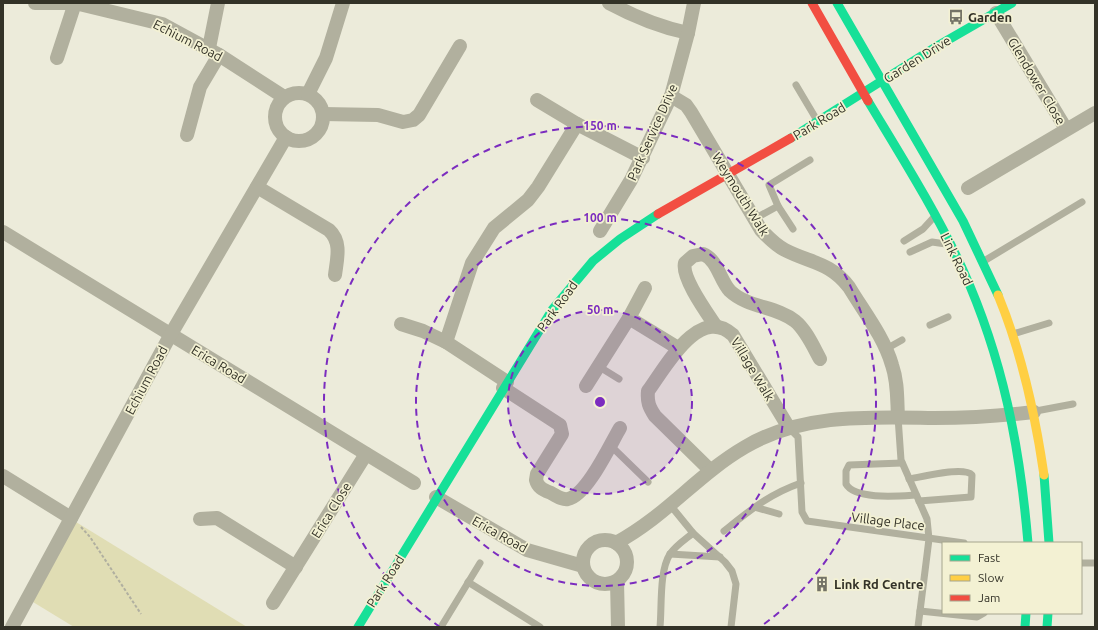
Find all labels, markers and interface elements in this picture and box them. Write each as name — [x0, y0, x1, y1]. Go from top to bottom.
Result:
bus stop icon: Garden — [947, 8, 965, 26]
place label: Garden — [968, 10, 1012, 24]
street label: Echium Road — [151, 17, 225, 63]
street label: Garden Drive — [881, 33, 953, 85]
street label: Glendower Close — [1006, 35, 1068, 127]
street label: Park Service Drive — [624, 81, 680, 183]
street label: Park Road — [790, 100, 848, 142]
text: 150 m — [583, 119, 617, 132]
street label: Weymouth Walk — [710, 150, 772, 239]
text: 100 m — [583, 211, 617, 224]
street label: Link Road — [938, 230, 976, 288]
street label: Park Road — [534, 278, 580, 334]
text: 50 m — [587, 303, 613, 316]
street label: Village Walk — [729, 335, 778, 404]
street label: Erica Road — [189, 342, 249, 386]
street label: Echium Road — [122, 343, 170, 417]
centre of rings — [593, 395, 607, 409]
street label: Erica Close — [308, 480, 354, 540]
street label: Village Place — [850, 510, 926, 532]
street label: Erica Road — [470, 513, 530, 555]
legend — [942, 542, 1082, 614]
text: Fast — [978, 551, 1000, 564]
street label: Park Road — [363, 552, 407, 610]
text: Slow — [978, 571, 1004, 584]
building icon: Link Rd Centre — [813, 575, 831, 593]
place label: Link Rd Centre — [834, 577, 924, 591]
text: Jam — [978, 591, 1000, 604]

